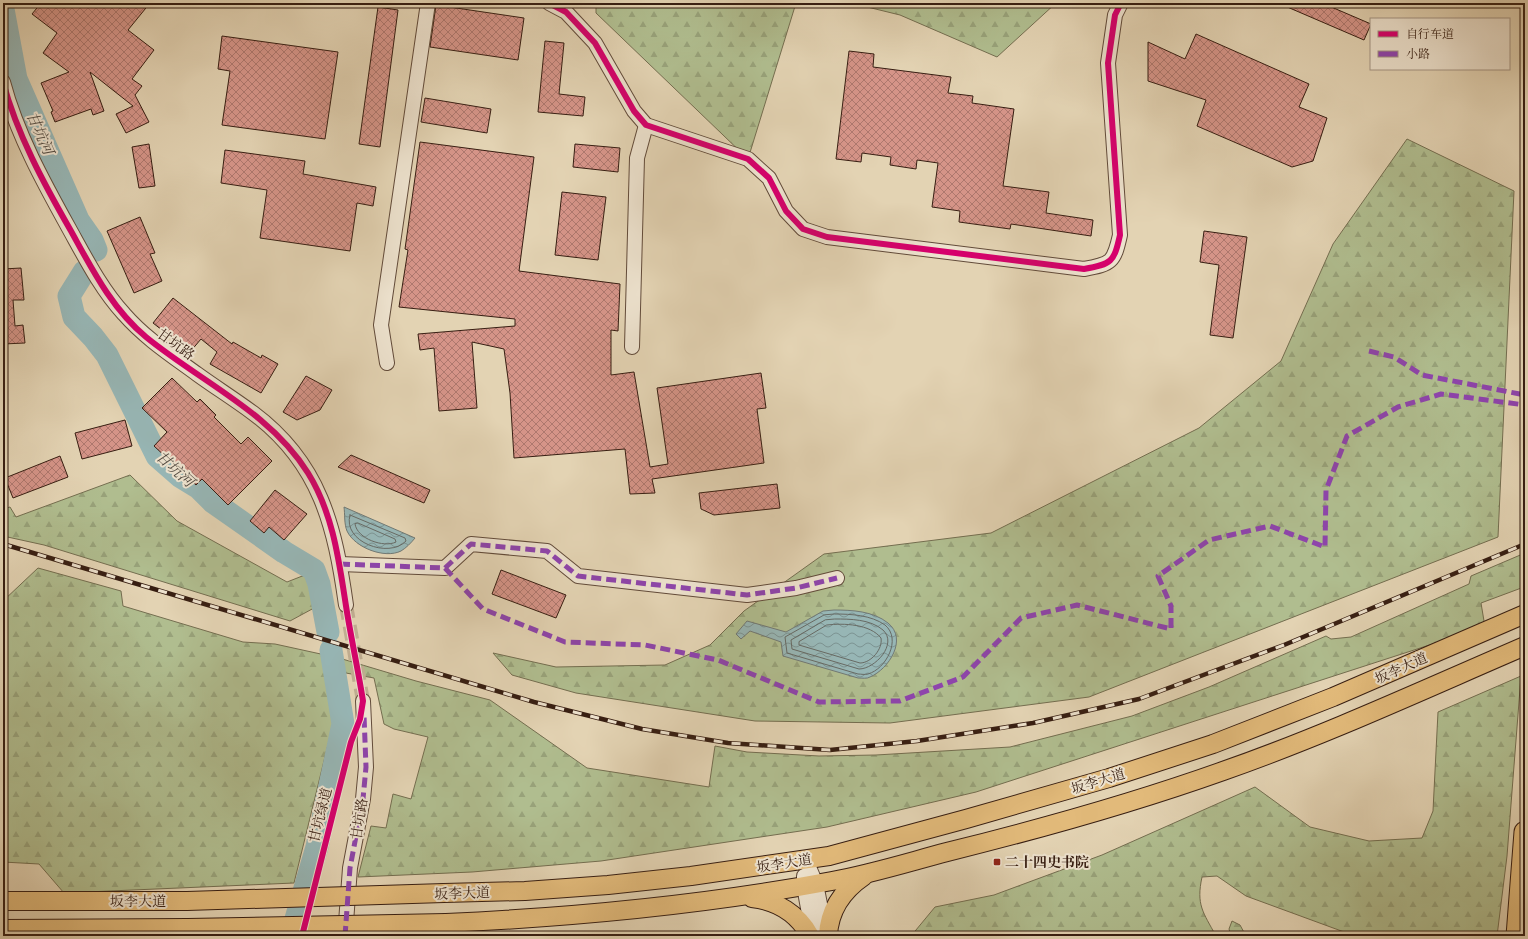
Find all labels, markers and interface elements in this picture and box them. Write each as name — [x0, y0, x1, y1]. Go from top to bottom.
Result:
legend — [1370, 18, 1510, 70]
text: 自行车道 — [1406, 26, 1454, 42]
text: 小路 — [1406, 46, 1430, 62]
water label: 甘坑河 — [22, 108, 60, 160]
street label: 甘坑路 — [153, 324, 198, 364]
water label: 甘坑河 — [152, 447, 201, 493]
street label: 坂李大道 — [1372, 648, 1431, 689]
street label: 坂李大道 — [1069, 764, 1128, 799]
street label: 甘坑绿道 — [304, 786, 336, 845]
street label: 甘坑路 — [347, 797, 372, 841]
street label: 坂李大道 — [755, 850, 813, 877]
place label: 二十四史书院 — [1005, 853, 1089, 872]
marker: 二十四史书院 — [992, 857, 1002, 867]
street label: 坂李大道 — [434, 883, 490, 904]
street label: 坂李大道 — [110, 892, 166, 911]

